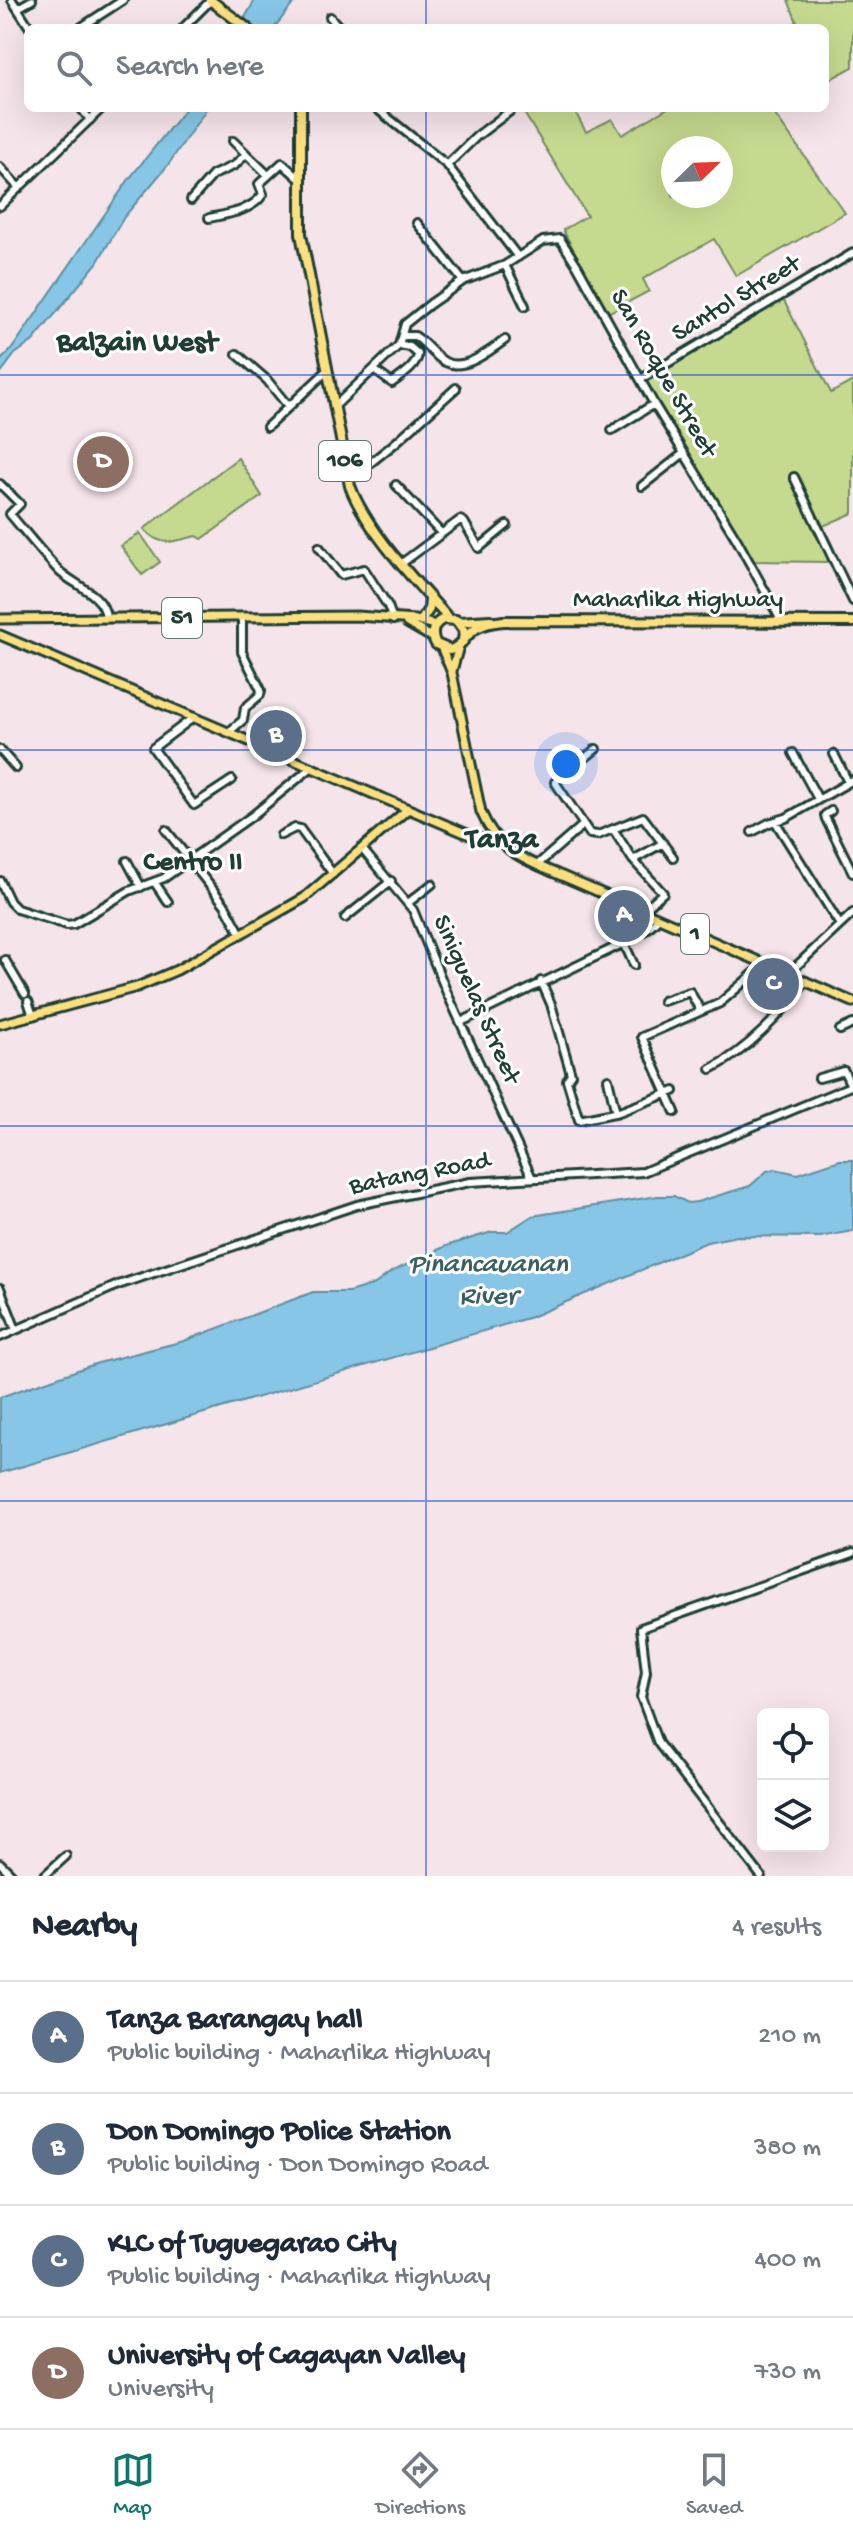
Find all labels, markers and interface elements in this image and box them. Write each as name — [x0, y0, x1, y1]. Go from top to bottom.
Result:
search box — [24, 24, 829, 112]
icon: search — [52, 46, 96, 90]
text: Search here — [116, 51, 264, 86]
north arrow — [661, 136, 733, 208]
street label: Santol Street — [667, 248, 809, 350]
street label: San Roque Street — [601, 285, 724, 466]
district label: Balzain West — [56, 327, 220, 362]
pin: D — [77, 432, 129, 492]
road number: 106 — [319, 441, 371, 481]
street label: Maharlika Highway — [573, 586, 783, 617]
road number: 51 — [162, 598, 202, 638]
pin: B — [250, 706, 302, 766]
your location — [546, 744, 586, 784]
district label: Tanza — [464, 824, 540, 859]
district label: Centro II — [144, 847, 242, 880]
pin: A — [598, 886, 650, 946]
street label: Siniguelas Street — [424, 911, 527, 1091]
road number: 1 — [681, 914, 709, 954]
pin: C — [747, 954, 799, 1014]
street label: Batang Road — [346, 1146, 495, 1204]
water label: Pinancauanan River — [408, 1249, 568, 1314]
map controls — [757, 1708, 829, 1852]
button: locate — [757, 1708, 829, 1780]
button: layers — [757, 1780, 829, 1852]
text: Nearby — [32, 1908, 137, 1948]
text: 4 results — [732, 1913, 821, 1944]
text: Tanza Barangay hall — [108, 2004, 363, 2039]
text: A — [50, 2022, 66, 2053]
text: 210 m — [758, 2022, 821, 2053]
text: Public building · Maharlika Highway — [108, 2039, 491, 2070]
text: Don Domingo Police Station — [108, 2116, 451, 2151]
text: B — [51, 2134, 65, 2165]
text: 380 m — [754, 2134, 821, 2165]
text: Public building · Don Domingo Road — [108, 2151, 487, 2182]
text: KLC of Tuguegarao City — [108, 2228, 396, 2263]
text: C — [51, 2246, 65, 2277]
text: 400 m — [755, 2246, 821, 2277]
text: Public building · Maharlika Highway — [108, 2263, 491, 2294]
text: University of Cagayan Valley — [108, 2340, 465, 2375]
text: D — [50, 2358, 66, 2389]
text: 730 m — [755, 2358, 821, 2389]
text: University — [108, 2375, 214, 2406]
tab: Map — [111, 2448, 155, 2522]
tab: Directions — [376, 2448, 465, 2522]
tab: Saved — [686, 2448, 742, 2522]

